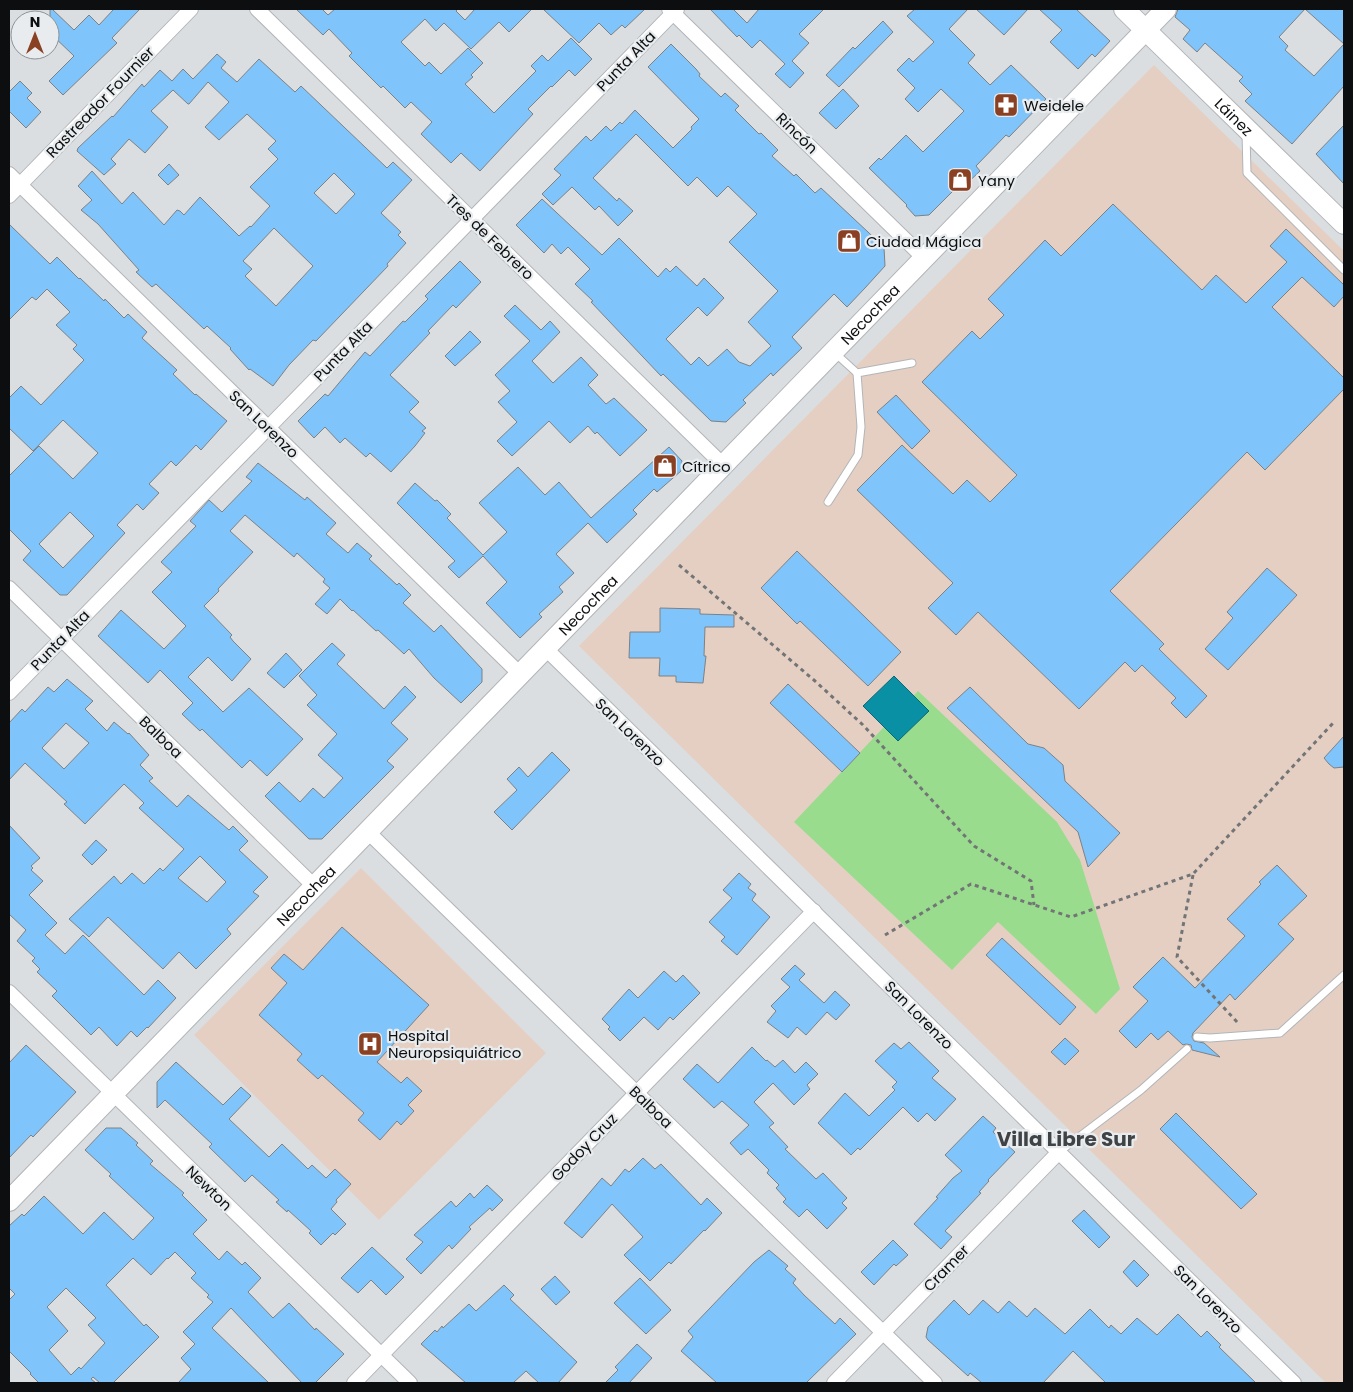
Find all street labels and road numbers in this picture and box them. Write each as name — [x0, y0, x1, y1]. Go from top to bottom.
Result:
street label: Punta Alta — [592, 26, 660, 96]
street label: Rastreador Fournier — [41, 41, 159, 162]
street label: Láinez — [1210, 93, 1258, 140]
street label: Rincón — [771, 108, 823, 158]
street label: Tres de Febrero — [441, 189, 539, 285]
street label: Necochea — [836, 279, 904, 349]
street label: Punta Alta — [309, 316, 377, 386]
street label: San Lorenzo — [224, 385, 304, 463]
street label: Necochea — [554, 570, 622, 640]
street label: Punta Alta — [26, 605, 94, 675]
street label: San Lorenzo — [590, 693, 670, 771]
street label: Balboa — [135, 711, 187, 763]
street label: Necochea — [271, 860, 340, 930]
street label: San Lorenzo — [880, 976, 958, 1054]
street label: Balboa — [625, 1081, 677, 1133]
street label: Godoy Cruz — [546, 1108, 622, 1186]
street label: Newton — [181, 1161, 237, 1215]
street label: Cramer — [918, 1240, 974, 1296]
street label: San Lorenzo — [1169, 1260, 1247, 1338]

